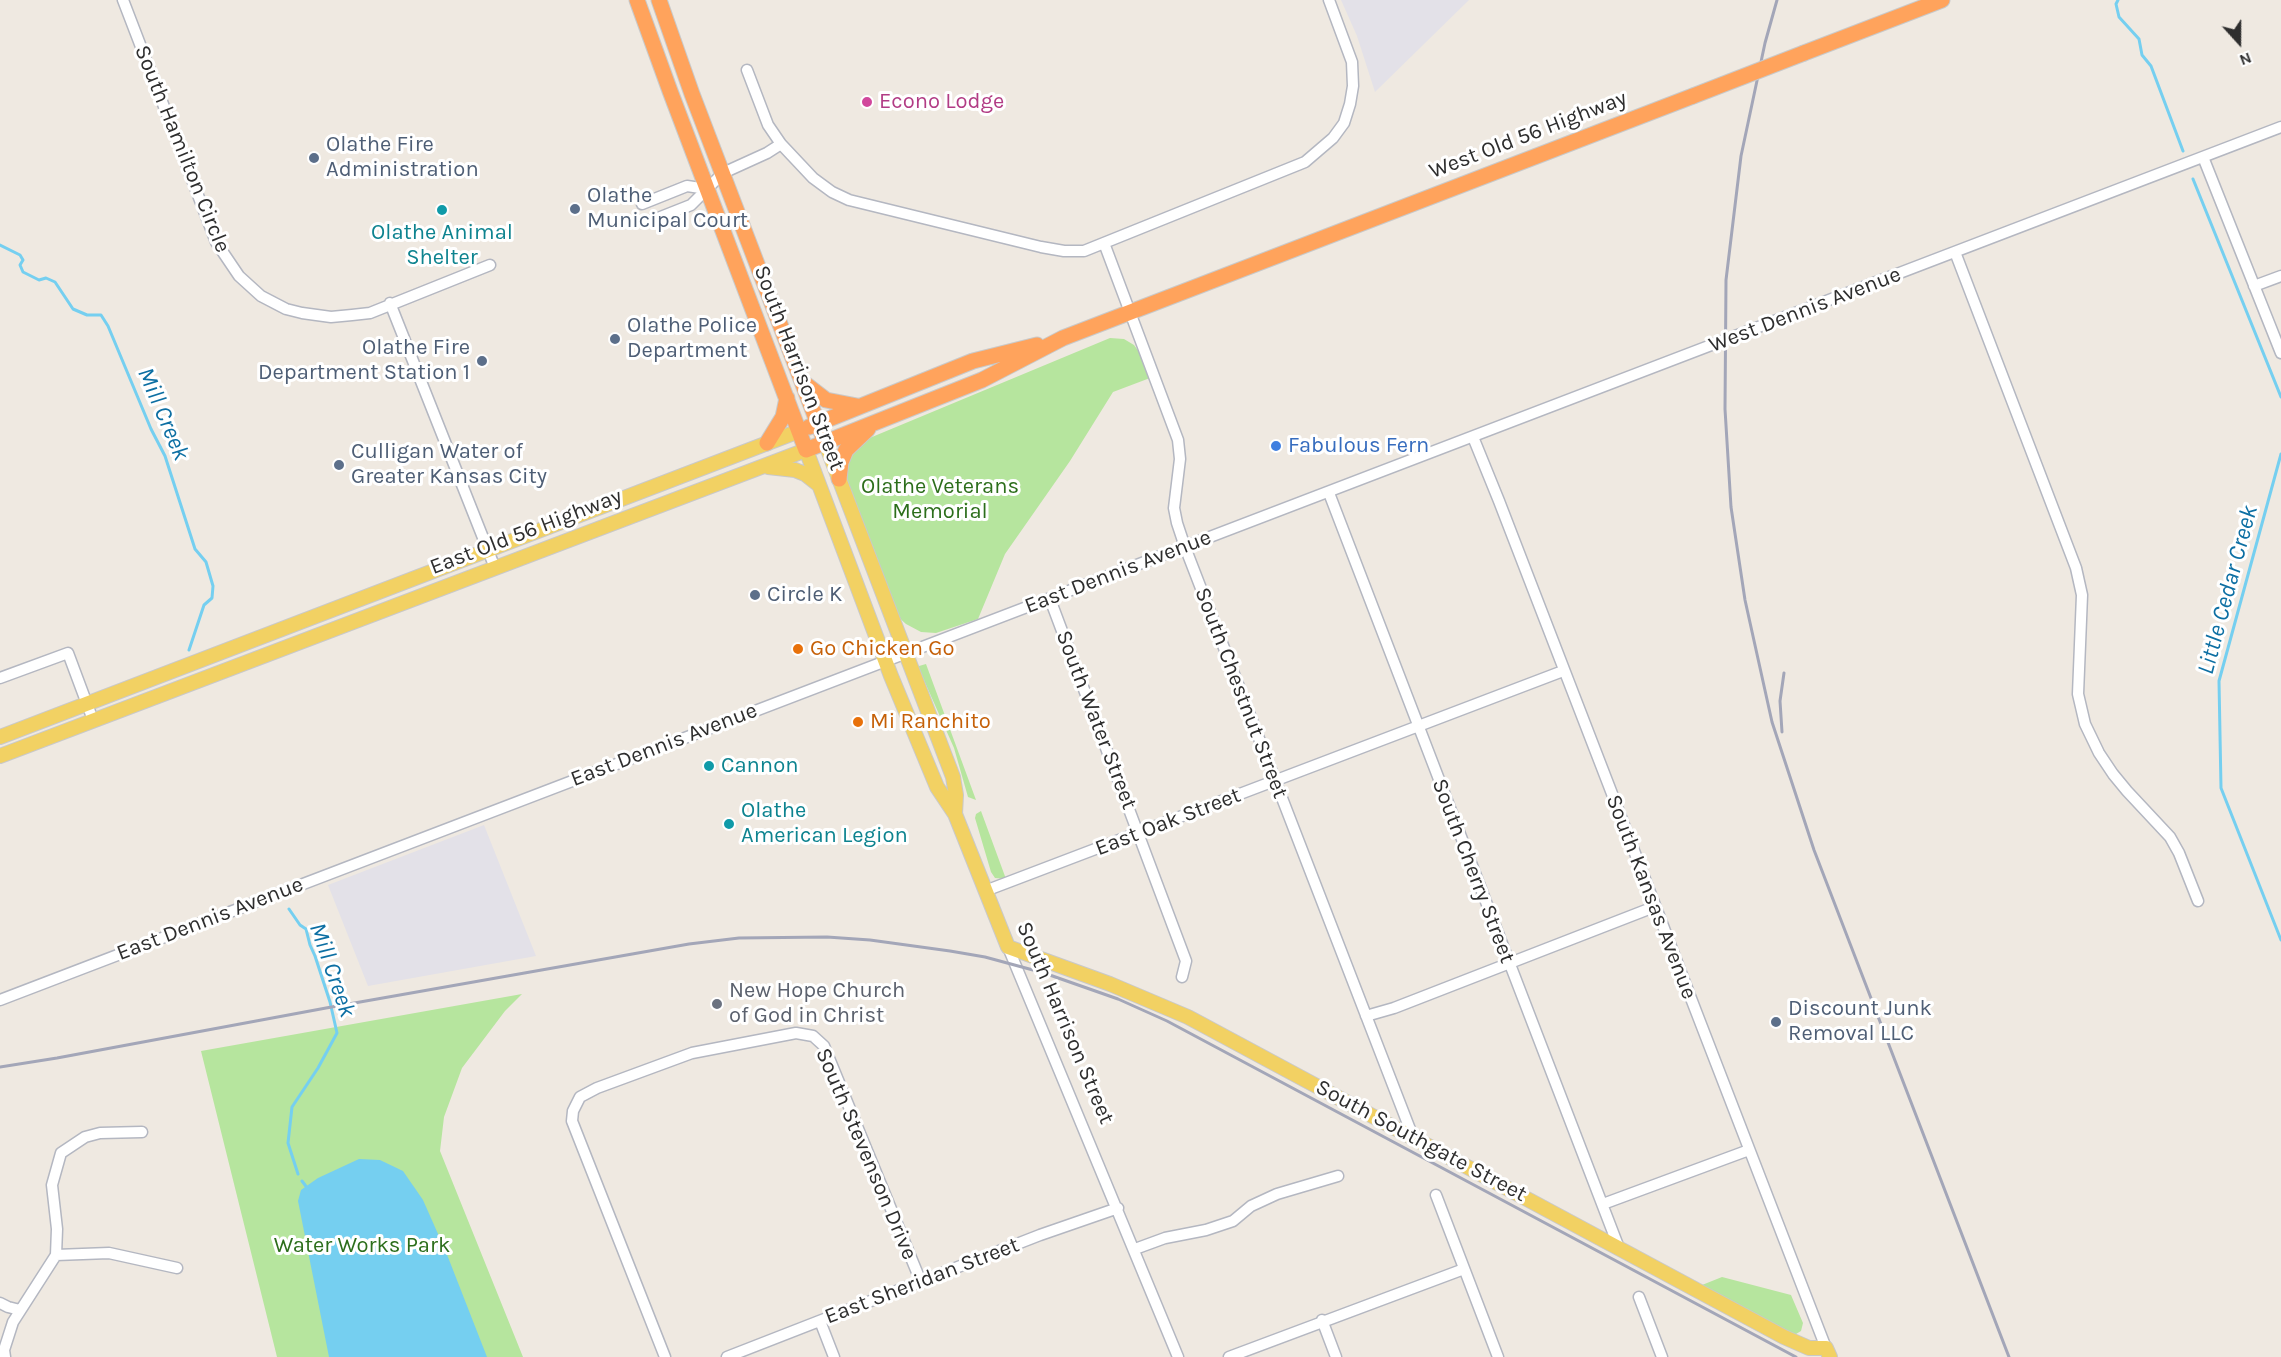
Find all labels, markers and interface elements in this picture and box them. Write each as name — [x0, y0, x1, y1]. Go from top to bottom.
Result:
north arrow — [2209, 12, 2269, 72]
street label: South Hamilton Circle — [128, 42, 236, 256]
text: N — [2237, 48, 2254, 70]
street label: West Old 56 Highway — [1426, 85, 1630, 185]
place label: Econo Lodge — [879, 89, 1004, 115]
marker: Econo Lodge — [860, 95, 874, 109]
place label: Olathe Fire Administration — [326, 132, 479, 184]
marker: Olathe Fire Administration — [307, 151, 321, 165]
place label: Olathe Municipal Court — [587, 183, 748, 234]
marker: Olathe Municipal Court — [568, 202, 582, 216]
marker: Olathe Animal Shelter — [435, 203, 449, 217]
place label: Olathe Animal Shelter — [371, 220, 513, 272]
street label: West Dennis Avenue — [1705, 261, 1905, 359]
street label: South Harrison Street — [748, 262, 850, 474]
place label: Olathe Police Department — [627, 313, 757, 364]
marker: Olathe Police Department — [608, 332, 622, 346]
place label: Olathe Fire Department Station 1 — [258, 335, 470, 386]
marker: Olathe Fire Department Station 1 — [475, 354, 489, 368]
water label: Mill Creek — [131, 363, 195, 465]
place label: Fabulous Fern — [1288, 433, 1429, 459]
place label: Culligan Water of Greater Kansas City — [351, 439, 547, 490]
marker: Fabulous Fern — [1269, 439, 1283, 453]
marker: Culligan Water of Greater Kansas City — [332, 458, 346, 472]
park label: Olathe Veterans Memorial — [861, 474, 1019, 526]
street label: East Old 56 Highway — [426, 483, 626, 581]
water label: Little Cedar Creek — [2192, 502, 2264, 678]
street label: East Dennis Avenue — [1021, 524, 1215, 620]
place label: Circle K — [767, 582, 842, 608]
street label: South Chestnut Street — [1189, 584, 1293, 802]
marker: Circle K — [748, 588, 762, 602]
street label: South Water Street — [1050, 627, 1142, 813]
place label: Go Chicken Go — [810, 636, 954, 662]
marker: Go Chicken Go — [791, 642, 805, 656]
street label: East Dennis Avenue — [567, 697, 761, 793]
place label: Mi Ranchito — [870, 709, 991, 735]
marker: Mi Ranchito — [851, 715, 865, 729]
place label: Cannon — [721, 753, 798, 779]
marker: Cannon — [702, 759, 716, 773]
street label: South Cherry Street — [1426, 775, 1520, 967]
street label: East Oak Street — [1091, 782, 1245, 862]
street label: South Kansas Avenue — [1600, 791, 1702, 1003]
place label: Olathe American Legion — [741, 798, 908, 849]
marker: Olathe American Legion — [722, 817, 736, 831]
street label: East Dennis Avenue — [113, 871, 307, 967]
street label: South Harrison Street — [1010, 918, 1120, 1128]
water label: Mill Creek — [302, 919, 362, 1021]
place label: New Hope Church of God in Christ — [729, 978, 905, 1030]
place label: Discount Junk Removal LLC — [1788, 996, 1932, 1048]
marker: New Hope Church of God in Christ — [710, 997, 724, 1011]
marker: Discount Junk Removal LLC — [1769, 1015, 1783, 1029]
street label: South Stevenson Drive — [809, 1044, 923, 1264]
street label: South Southgate Street — [1311, 1074, 1531, 1208]
street label: East Sheridan Street — [821, 1232, 1023, 1330]
park label: Water Works Park — [274, 1233, 450, 1259]

